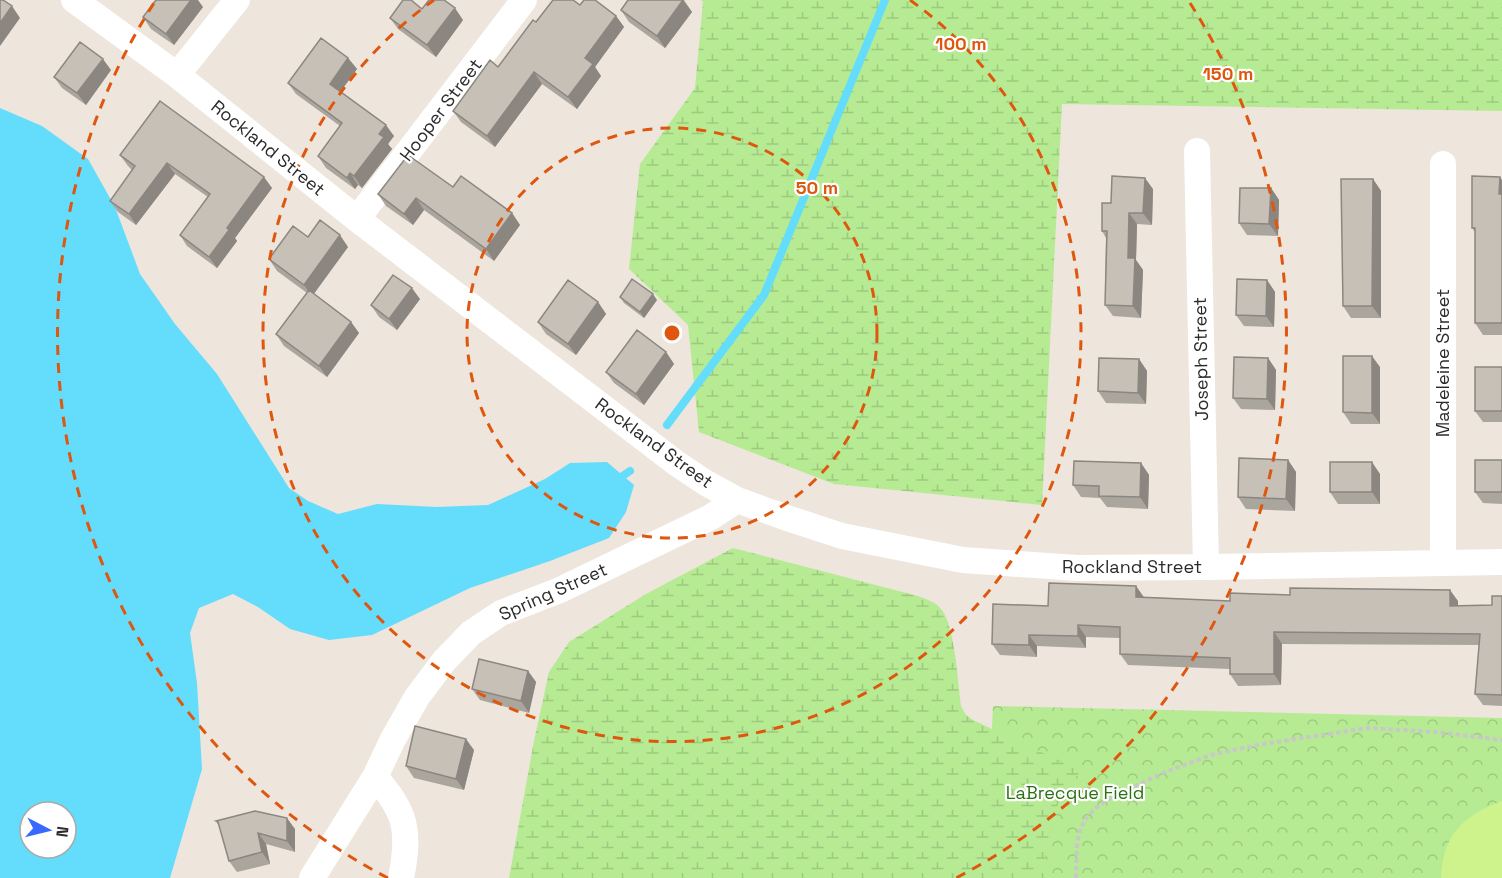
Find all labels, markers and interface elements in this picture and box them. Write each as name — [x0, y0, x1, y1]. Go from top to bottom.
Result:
text: 100 m — [935, 32, 987, 55]
street label: Hooper Street — [394, 54, 487, 166]
text: 150 m — [1203, 62, 1253, 85]
street label: Rockland Street — [207, 95, 330, 201]
text: 50 m — [796, 176, 838, 199]
street label: Madeleine Street — [1431, 289, 1454, 437]
street label: Joseph Street — [1188, 297, 1213, 421]
centre of rings — [662, 323, 682, 343]
street label: Rockland Street — [591, 392, 718, 493]
street label: Rockland Street — [1062, 555, 1202, 578]
street label: Spring Street — [495, 557, 610, 626]
park label: LaBrecque Field — [1006, 781, 1144, 804]
north arrow — [18, 800, 78, 860]
text: N — [51, 825, 73, 838]

